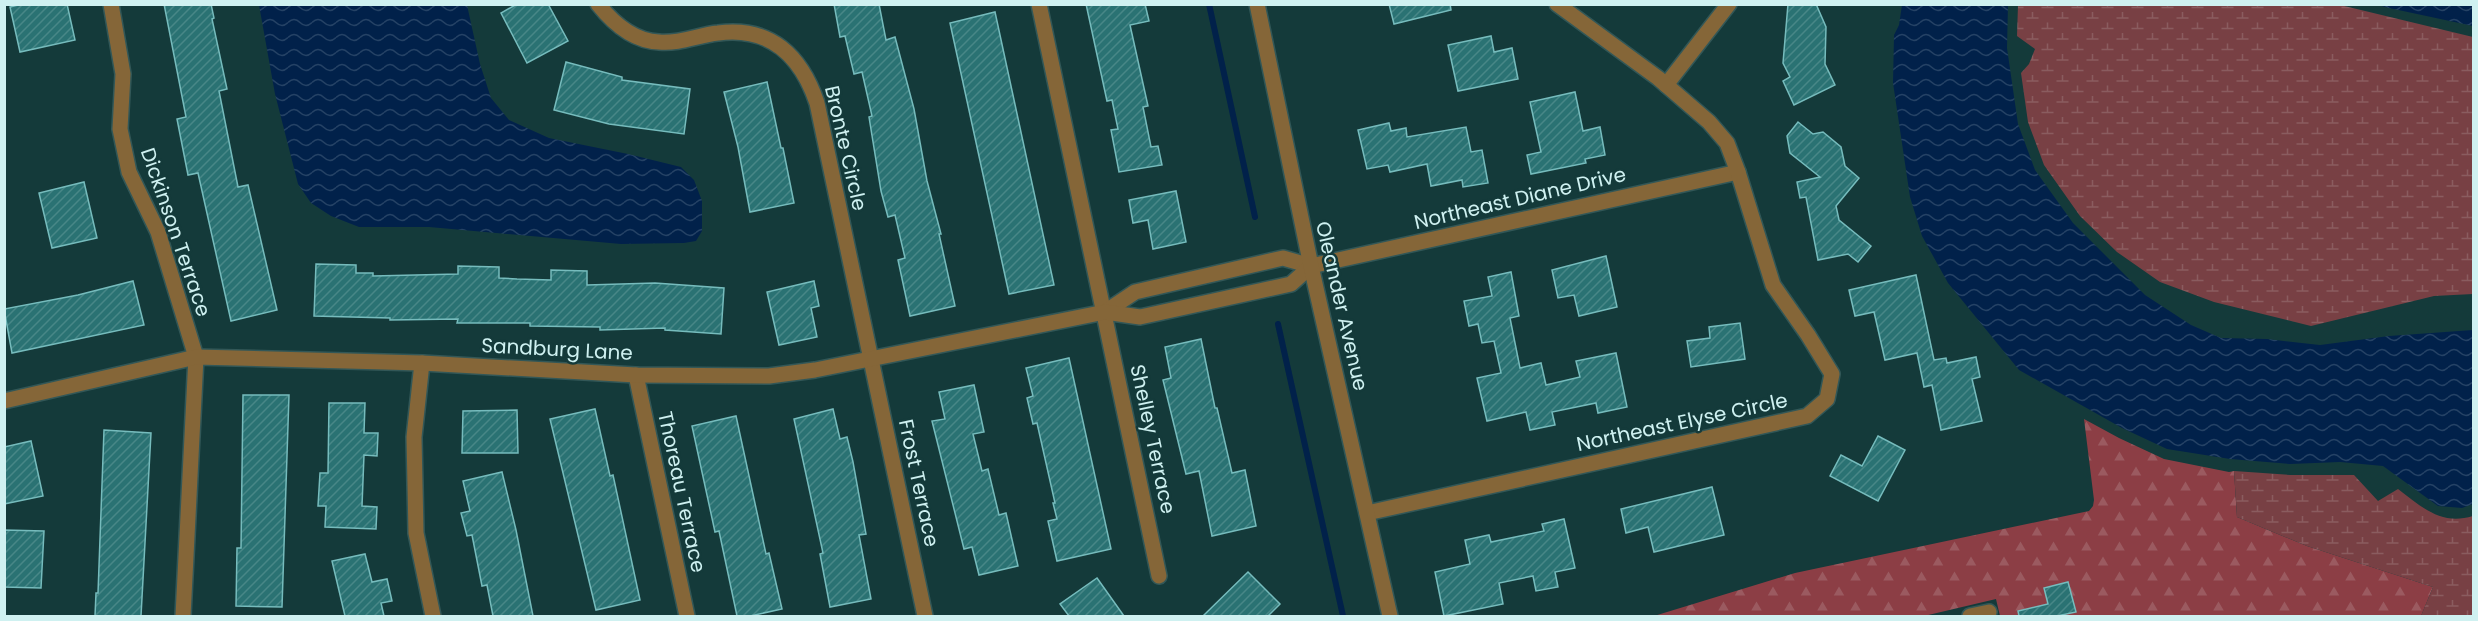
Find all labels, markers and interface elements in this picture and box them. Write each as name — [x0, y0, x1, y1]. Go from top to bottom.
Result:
street label: Bronte Circle — [818, 83, 874, 213]
street label: Dickinson Terrace — [134, 144, 218, 320]
street label: Northeast Diane Drive — [1411, 160, 1629, 236]
street label: Oleander Avenue — [1309, 218, 1375, 394]
street label: Sandburg Lane — [481, 331, 633, 367]
street label: Shelley Terrace — [1124, 362, 1182, 516]
street label: Northeast Elyse Circle — [1574, 386, 1790, 458]
street label: Thoreau Terrace — [651, 409, 713, 575]
street label: Frost Terrace — [892, 417, 946, 549]

